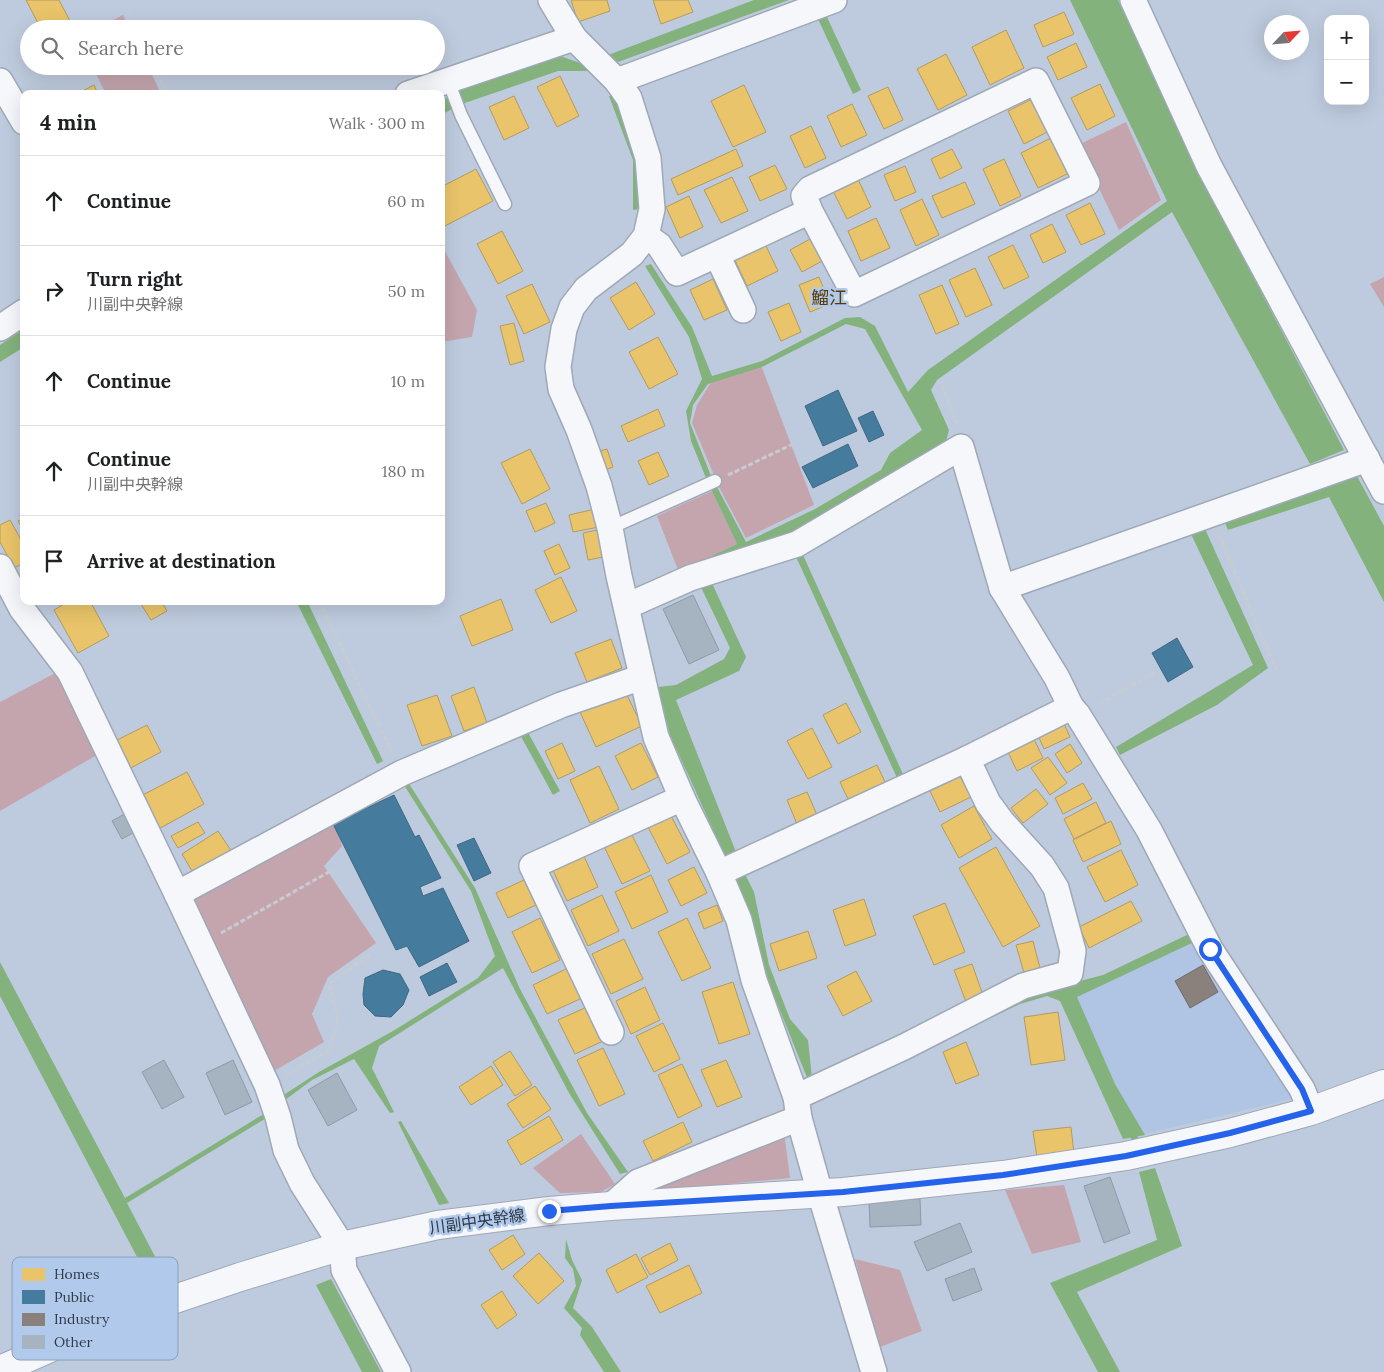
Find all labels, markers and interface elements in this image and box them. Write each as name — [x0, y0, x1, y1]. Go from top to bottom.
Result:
north arrow — [1264, 15, 1309, 60]
map controls — [1324, 15, 1369, 105]
button: + — [1324, 15, 1369, 60]
search box — [20, 20, 445, 75]
icon: search — [38, 34, 66, 62]
text: Search here — [78, 36, 184, 60]
button: − — [1324, 60, 1369, 105]
text: 4 min — [40, 109, 97, 136]
text: Walk · 300 m — [329, 113, 425, 133]
icon: ahead — [40, 187, 68, 215]
text: Continue — [87, 189, 171, 213]
text: 60 m — [387, 191, 425, 211]
text: Turn right — [87, 267, 183, 291]
icon: right — [40, 277, 68, 305]
text: 50 m — [388, 281, 425, 301]
district label: 鰡江 — [811, 286, 847, 309]
text: 川副中央幹線 — [87, 294, 183, 314]
icon: ahead — [40, 367, 68, 395]
text: Continue — [87, 369, 171, 393]
text: 10 m — [391, 371, 425, 391]
text: Continue — [87, 447, 171, 471]
icon: ahead — [40, 457, 68, 485]
text: 180 m — [382, 461, 425, 481]
text: 川副中央幹線 — [87, 474, 183, 494]
icon: arrive — [40, 547, 68, 575]
text: Arrive at destination — [87, 549, 276, 573]
route start — [1199, 938, 1222, 961]
route end — [538, 1200, 561, 1223]
street label: 川副中央幹線 — [428, 1204, 526, 1238]
legend — [12, 1257, 178, 1360]
text: Homes — [54, 1265, 99, 1283]
text: Public — [54, 1288, 94, 1306]
text: Industry — [54, 1310, 110, 1328]
text: Other — [54, 1333, 93, 1351]

